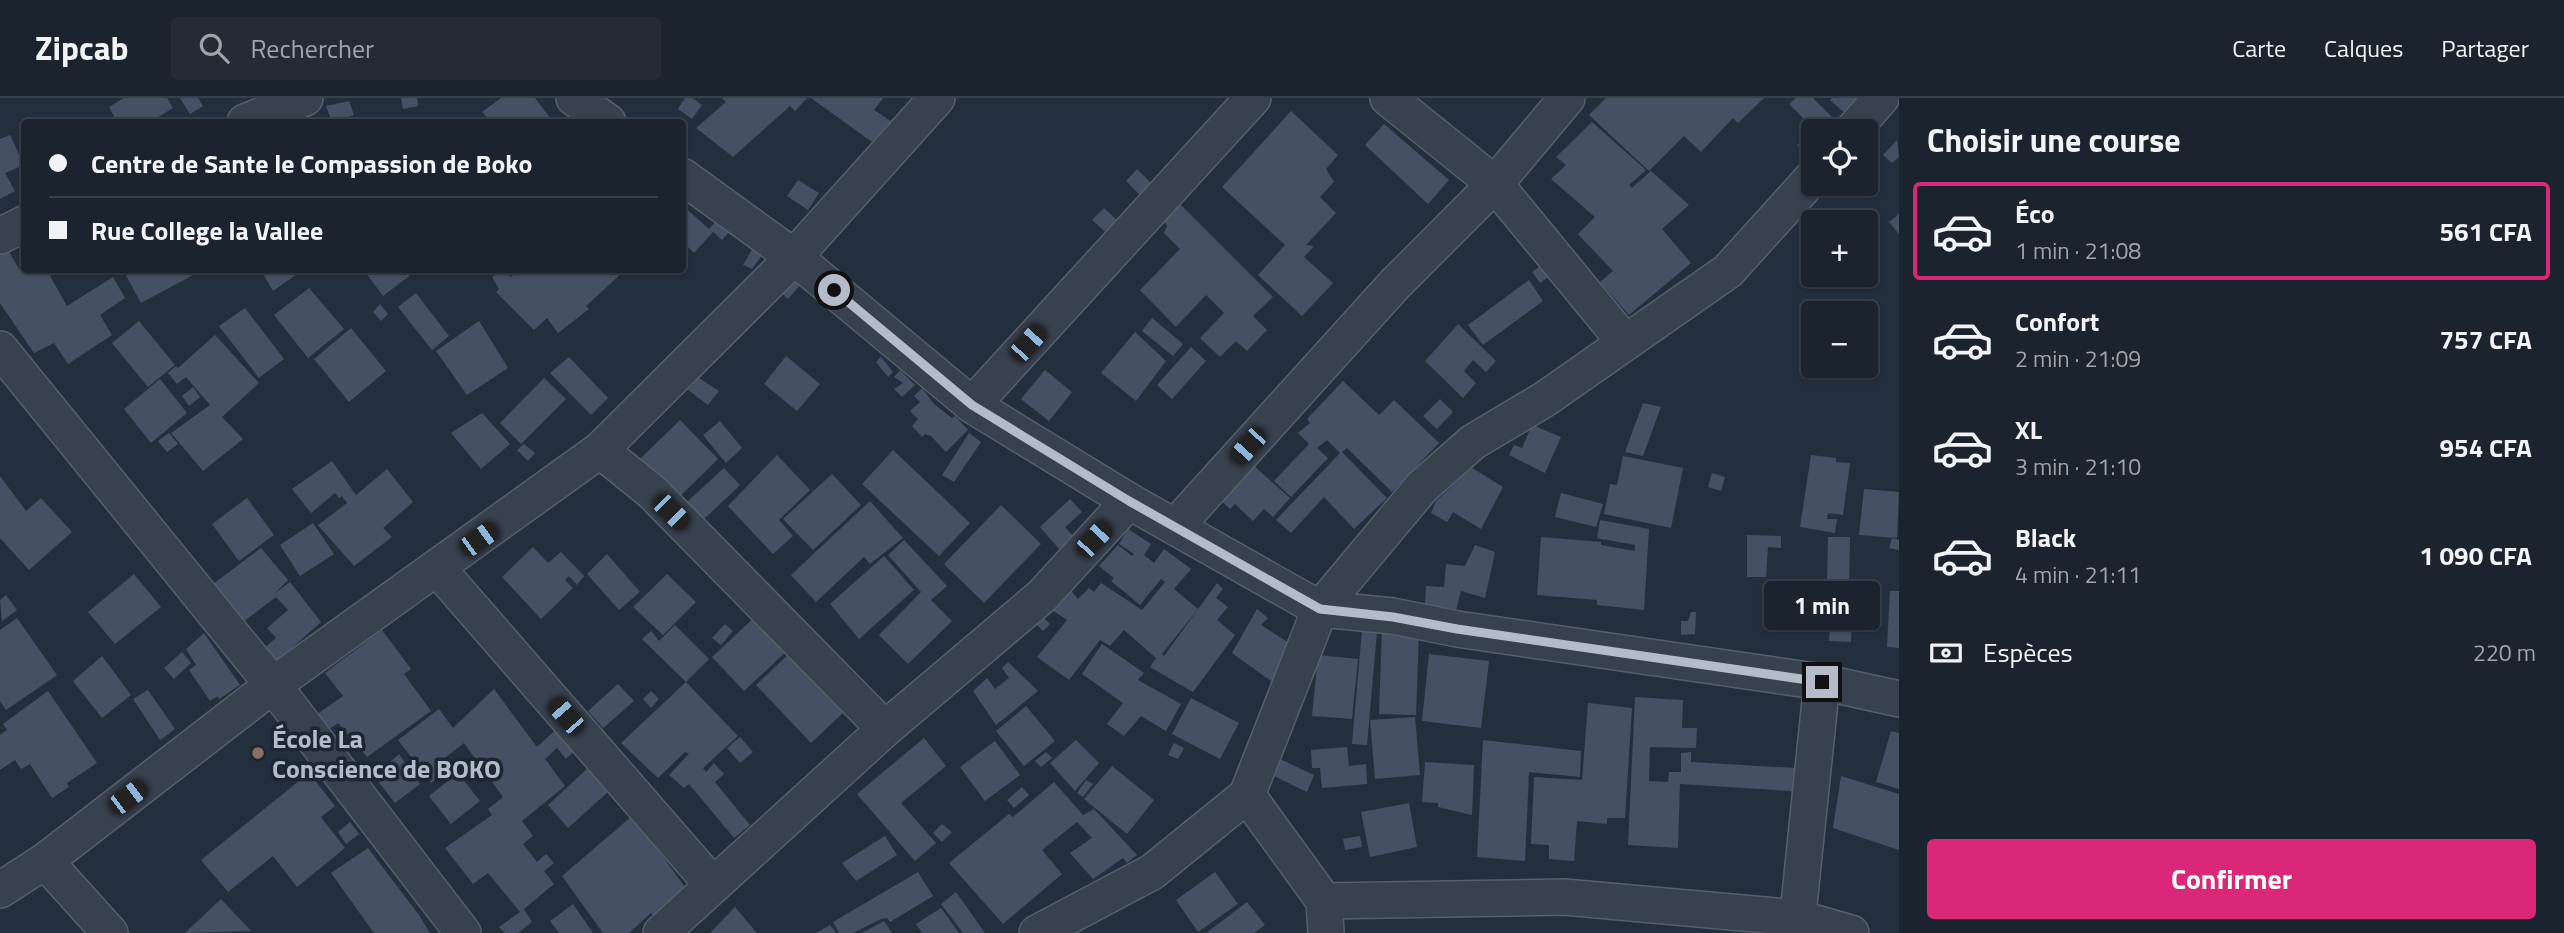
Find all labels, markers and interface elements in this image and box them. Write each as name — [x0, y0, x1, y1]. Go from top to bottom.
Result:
search box — [171, 17, 661, 80]
text: Zipcab — [35, 23, 129, 73]
icon: search — [195, 29, 233, 67]
text: Rechercher — [251, 29, 374, 68]
text: Carte — [2232, 30, 2286, 66]
text: Calques — [2324, 30, 2403, 66]
text: Partager — [2441, 30, 2529, 66]
text: Choisir une course — [1927, 116, 2181, 164]
map controls — [1801, 119, 1878, 378]
button: locate — [1801, 119, 1878, 196]
text: Centre de Sante le Compassion de Boko — [91, 144, 532, 183]
text: Éco — [2015, 194, 2055, 233]
icon: car — [1931, 200, 1994, 263]
button: + — [1801, 210, 1878, 287]
text: Rue College la Vallee — [91, 211, 323, 250]
text: 561 CFA — [2440, 212, 2532, 251]
text: 1 min · 21:08 — [2015, 233, 2141, 268]
route start — [818, 274, 850, 306]
button: − — [1801, 301, 1878, 378]
text: Confort — [2015, 302, 2099, 341]
icon: car — [1931, 308, 1994, 371]
car — [1007, 320, 1050, 366]
text: 757 CFA — [2440, 320, 2532, 359]
text: 2 min · 21:09 — [2015, 341, 2141, 376]
text: XL — [2015, 410, 2042, 449]
icon: car — [1931, 416, 1994, 479]
car — [1227, 423, 1270, 469]
text: 954 CFA — [2440, 428, 2532, 467]
text: 3 min · 21:10 — [2015, 449, 2141, 484]
car — [649, 490, 694, 534]
car — [1072, 516, 1117, 562]
car — [456, 518, 503, 560]
text: Black — [2015, 518, 2076, 557]
icon: car — [1931, 524, 1994, 587]
text: 1 090 CFA — [2419, 536, 2532, 575]
text: 4 min · 21:11 — [2015, 557, 2141, 592]
callout: 1 min — [1764, 580, 1880, 630]
text: 1 min — [1794, 588, 1850, 623]
text: Espèces — [1983, 633, 2073, 672]
icon: cash — [1927, 634, 1965, 672]
text: 220 m — [2473, 635, 2536, 670]
route end — [1806, 666, 1838, 698]
car — [545, 693, 588, 739]
place label: École La Conscience de BOKO — [272, 719, 501, 788]
marker: École La Conscience de BOKO — [250, 745, 266, 761]
car — [105, 776, 152, 818]
button: Confirmer — [1927, 839, 2536, 919]

